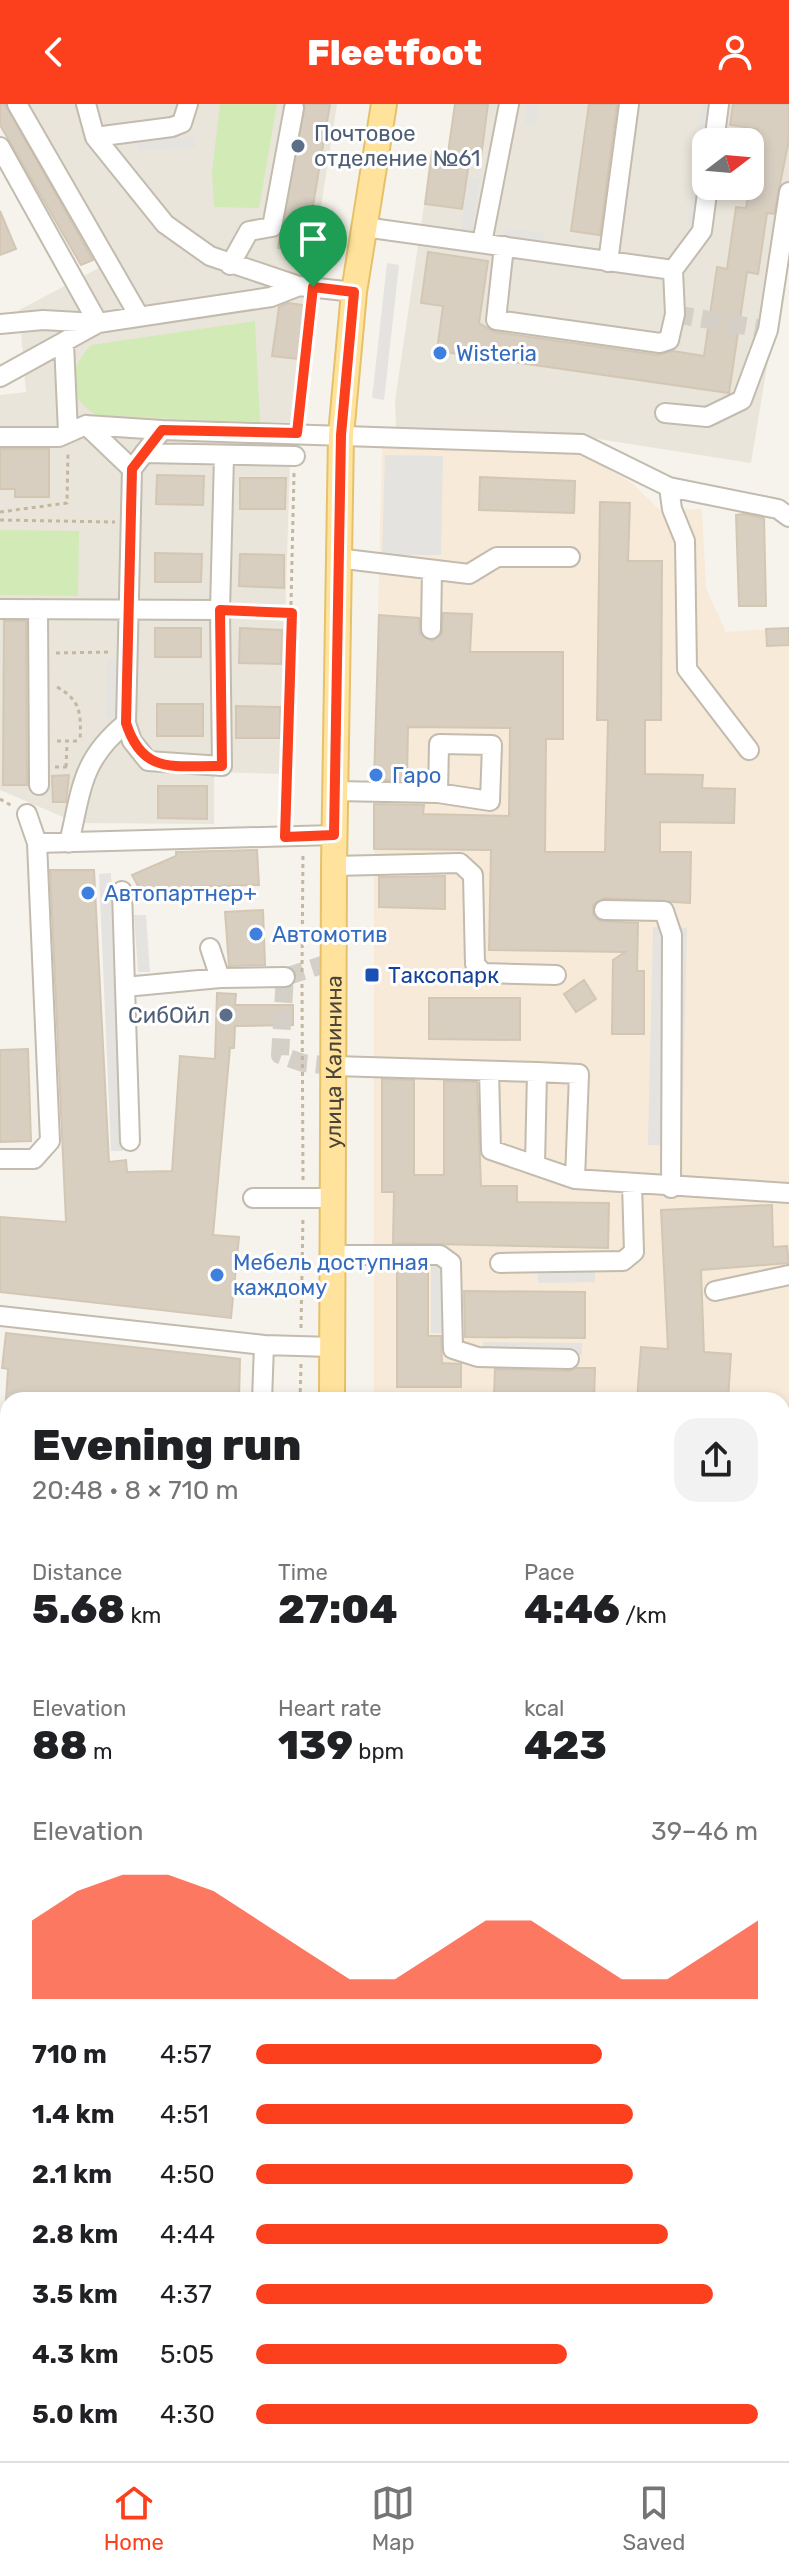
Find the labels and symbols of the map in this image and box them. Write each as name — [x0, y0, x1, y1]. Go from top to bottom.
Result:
place label: Почтовое отделение №61 — [314, 120, 481, 172]
north arrow — [692, 128, 764, 200]
marker: Почтовое отделение №61 — [289, 137, 307, 155]
pin — [279, 205, 347, 287]
place label: Wisteria — [456, 340, 537, 367]
marker: Wisteria — [431, 344, 449, 362]
place label: Гаро — [392, 762, 441, 789]
marker: Гаро — [367, 766, 385, 784]
place label: Автопартнер+ — [104, 880, 257, 907]
marker: Автопартнер+ — [79, 884, 97, 902]
place label: Автомотив — [272, 921, 388, 948]
marker: Автомотив — [247, 925, 265, 943]
place label: Таксопарк — [388, 962, 499, 989]
marker: Таксопарк — [363, 966, 381, 984]
street label: улица Калинина — [320, 975, 348, 1149]
place label: СибОйл — [128, 1002, 210, 1029]
marker: СибОйл — [217, 1006, 235, 1024]
place label: Мебель доступная каждому — [233, 1249, 429, 1301]
marker: Мебель доступная каждому — [208, 1266, 226, 1284]

